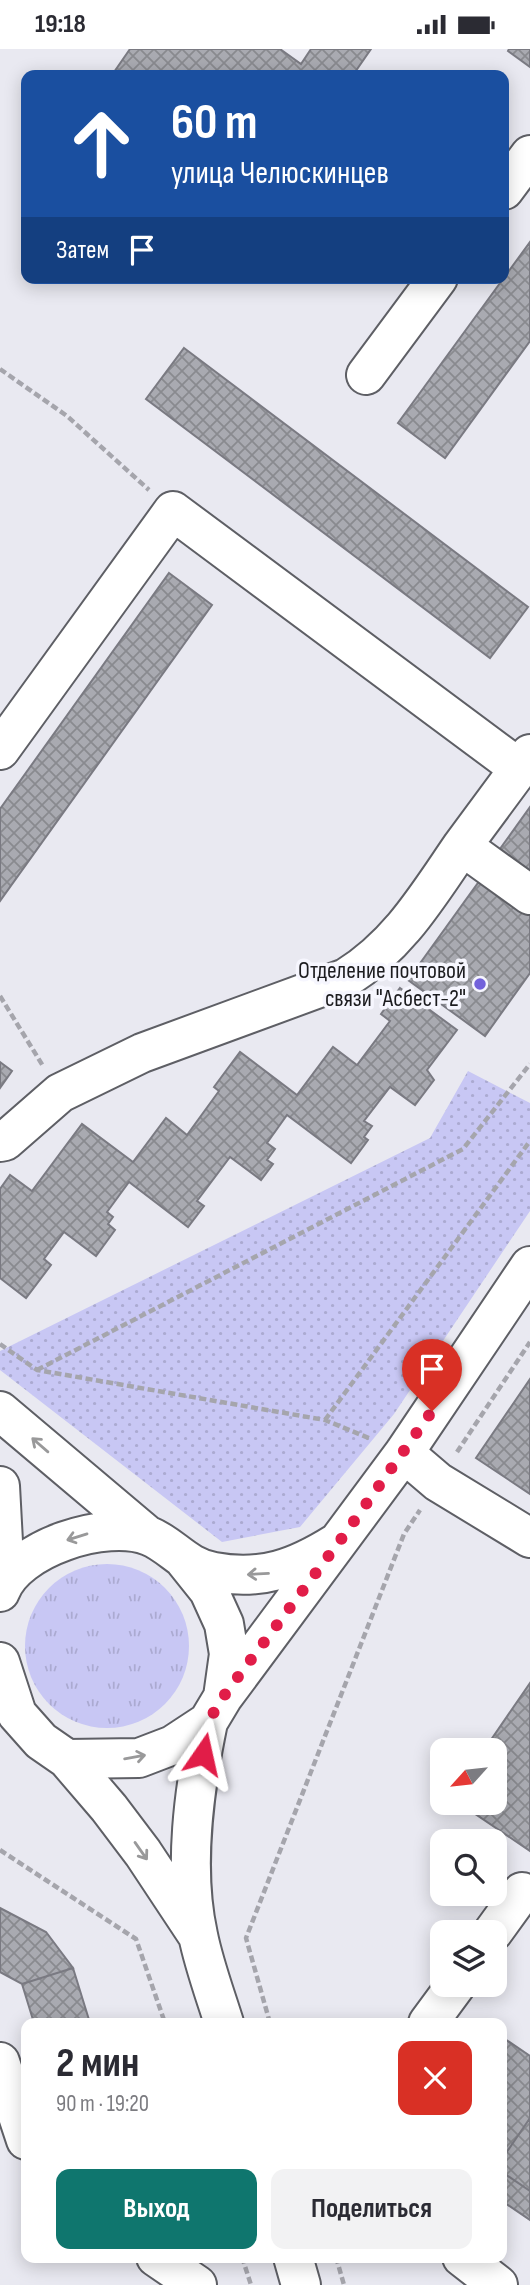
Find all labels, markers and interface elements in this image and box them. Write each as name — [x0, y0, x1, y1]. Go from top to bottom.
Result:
text: 19:18 — [35, 9, 86, 40]
text: 60 m — [171, 94, 258, 153]
icon: ahead — [56, 98, 147, 189]
text: улица Челюскинцев — [171, 154, 389, 193]
icon: arrive — [123, 231, 161, 269]
text: Затем — [56, 235, 109, 266]
place label: Отделение почтовой связи "Асбест-2" — [298, 956, 466, 1013]
marker: Отделение почтовой связи "Асбест-2" — [472, 976, 488, 992]
pin — [402, 1339, 462, 1411]
icon: arrive — [413, 1350, 451, 1388]
one-way arrow — [32, 1437, 50, 1453]
one-way arrow — [66, 1532, 88, 1545]
one-way arrow — [247, 1567, 270, 1580]
position arrow — [166, 1717, 240, 1791]
north arrow — [430, 1738, 508, 1815]
map controls — [430, 1738, 507, 1997]
one-way arrow — [123, 1750, 146, 1763]
button: search — [430, 1829, 507, 1906]
one-way arrow — [134, 1841, 148, 1860]
button: layers — [430, 1920, 507, 1997]
text: 2 мин — [56, 2038, 139, 2089]
button: close — [398, 2041, 472, 2115]
text: 90 m · 19:20 — [56, 2090, 149, 2118]
button: Выход — [56, 2169, 257, 2249]
button: Поделиться — [271, 2169, 472, 2249]

